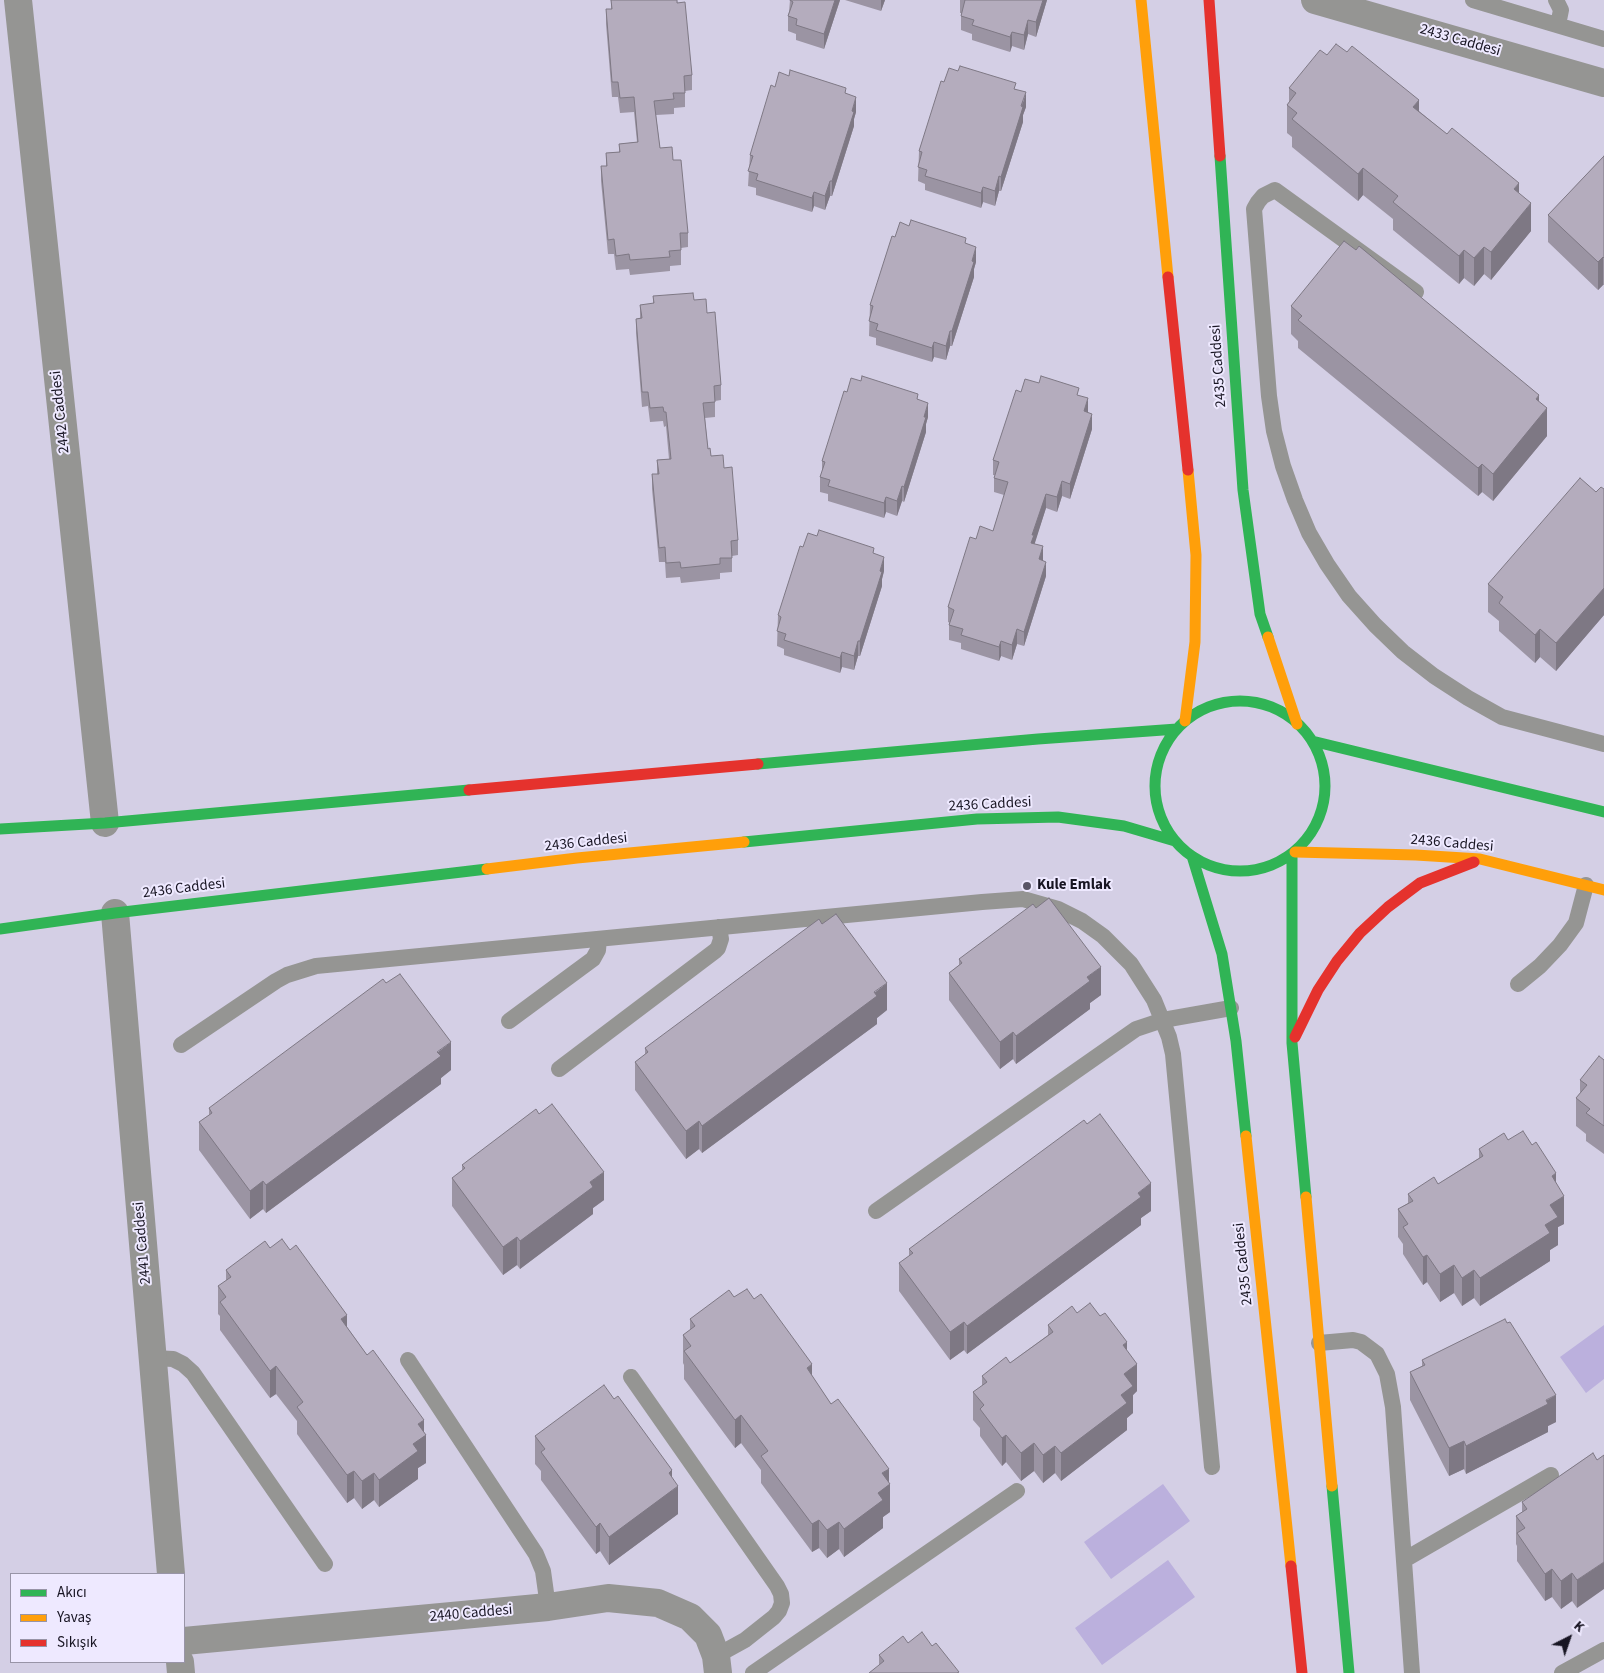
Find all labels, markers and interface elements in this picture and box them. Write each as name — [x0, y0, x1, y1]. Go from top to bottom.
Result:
street label: 2433 Caddesi — [1418, 21, 1502, 61]
street label: 2435 Caddesi — [1207, 324, 1231, 408]
street label: 2442 Caddesi — [48, 370, 74, 454]
street label: 2436 Caddesi — [948, 794, 1032, 816]
street label: 2436 Caddesi — [544, 830, 628, 856]
street label: 2436 Caddesi — [1410, 831, 1494, 857]
street label: 2436 Caddesi — [142, 875, 226, 903]
place label: Kule Emlak — [1037, 877, 1111, 895]
marker: Kule Emlak — [1021, 880, 1033, 892]
street label: 2441 Caddesi — [130, 1201, 156, 1285]
street label: 2435 Caddesi — [1231, 1222, 1257, 1306]
legend — [10, 1573, 185, 1663]
text: Akıcı — [57, 1582, 87, 1603]
street label: 2440 Caddesi — [429, 1601, 513, 1627]
text: Yavaş — [57, 1607, 91, 1628]
north arrow — [1544, 1613, 1594, 1663]
text: K — [1569, 1616, 1589, 1637]
text: Sıkışık — [57, 1632, 97, 1653]

